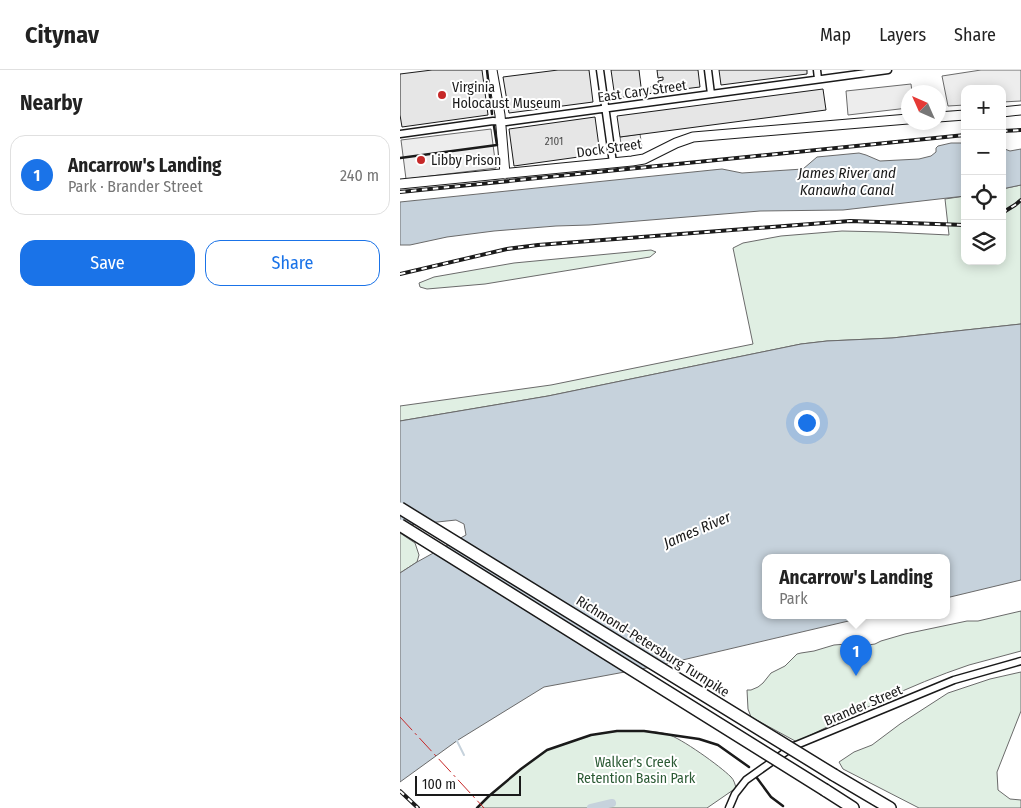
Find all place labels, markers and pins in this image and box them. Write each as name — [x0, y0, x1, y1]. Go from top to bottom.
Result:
place label: Virginia Holocaust Museum — [452, 79, 561, 112]
marker: Virginia Holocaust Museum — [436, 89, 448, 101]
place label: Libby Prison — [431, 152, 501, 169]
marker: Libby Prison — [415, 154, 427, 166]
pin: 1 — [840, 635, 872, 676]

